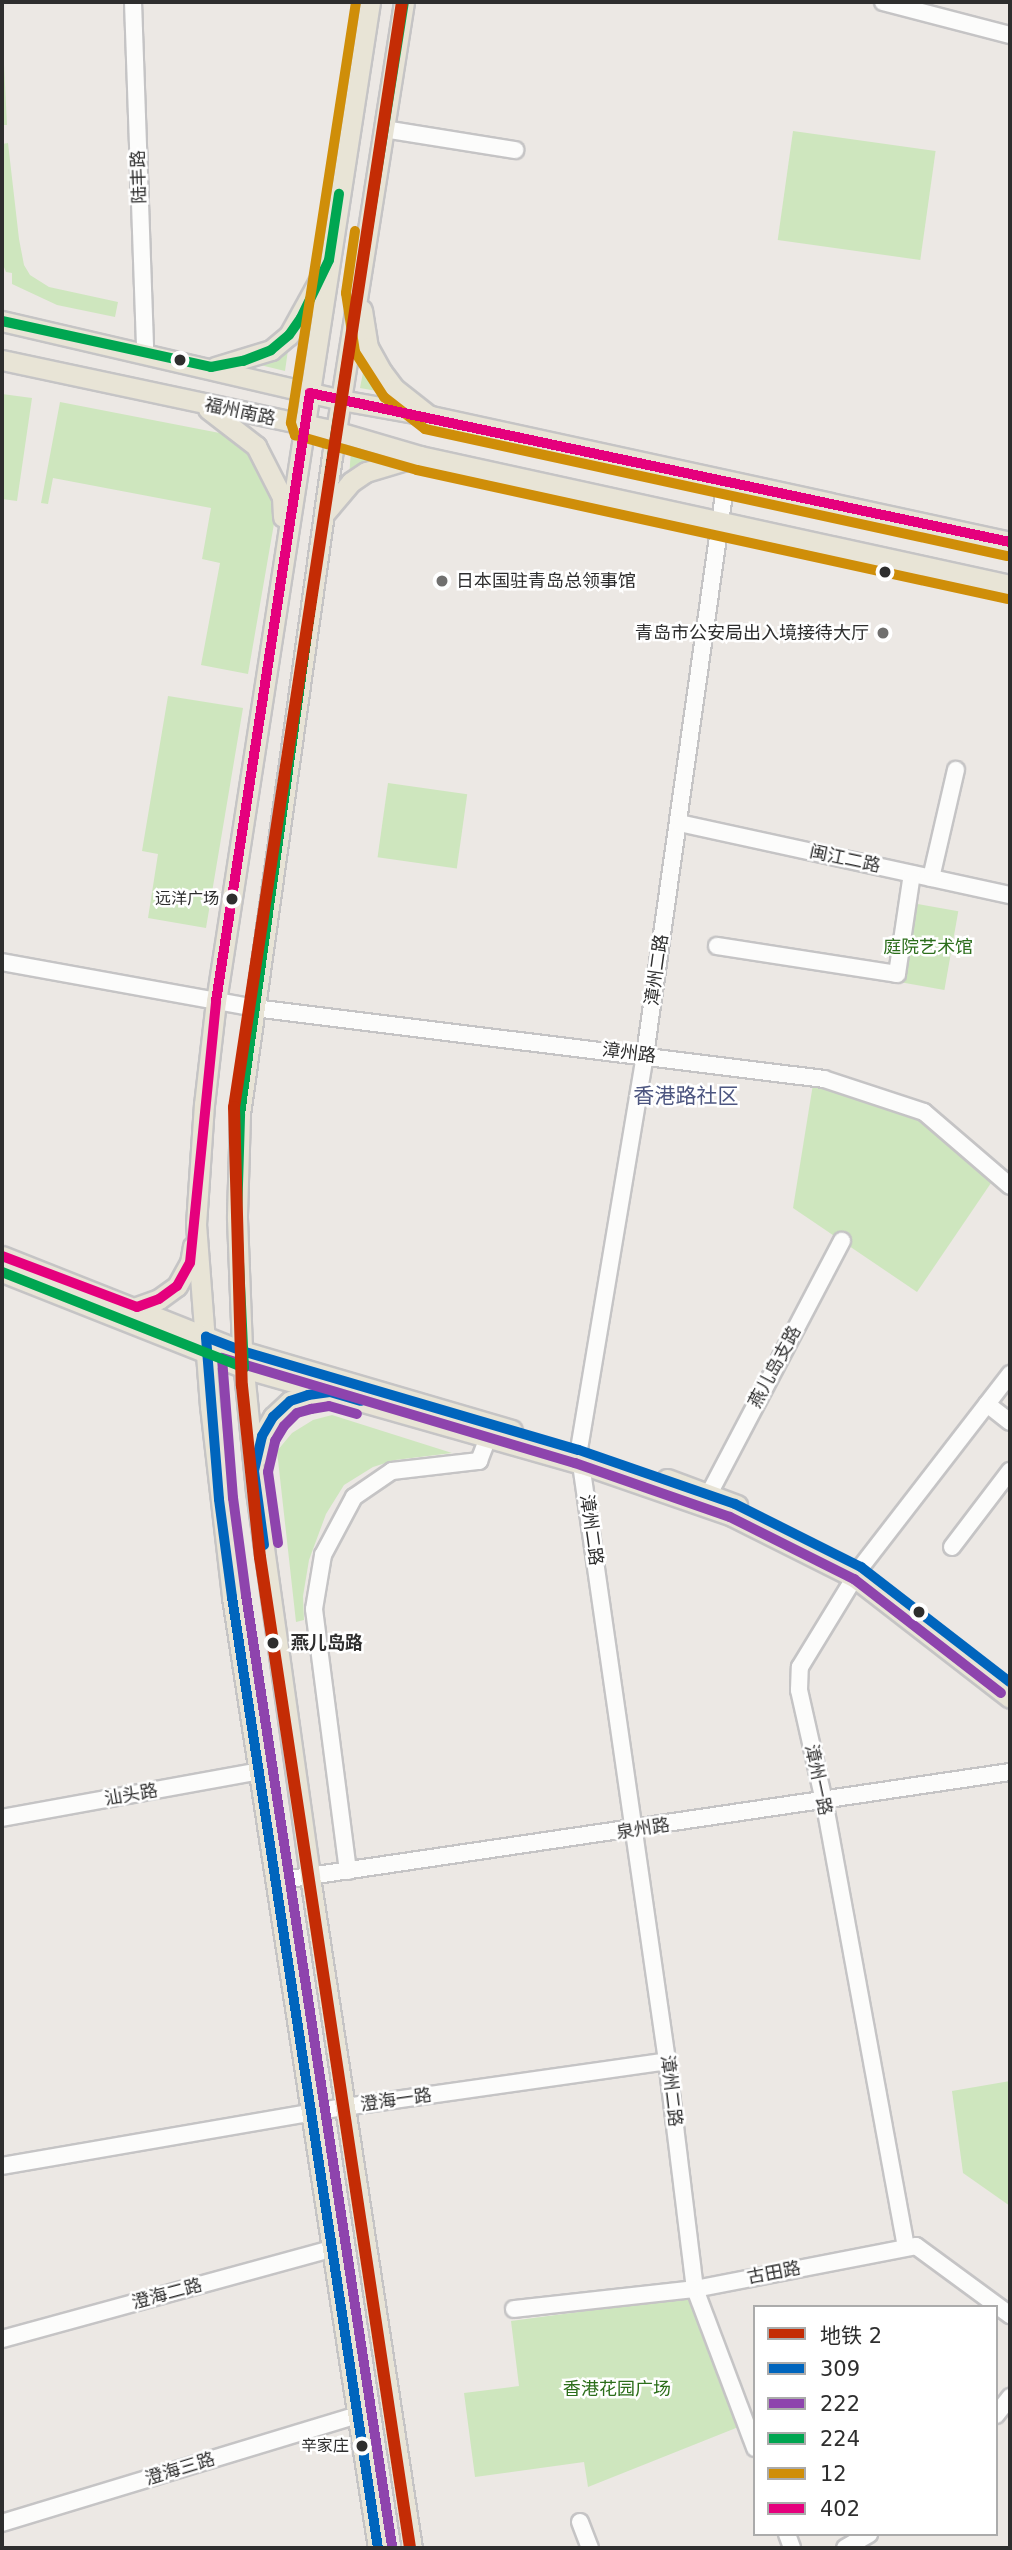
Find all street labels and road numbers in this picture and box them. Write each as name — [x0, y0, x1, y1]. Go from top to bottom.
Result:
street label: 陆丰路 — [127, 150, 151, 204]
street label: 福州南路 — [203, 394, 277, 430]
street label: 闽江二路 — [808, 841, 882, 877]
street label: 漳州二路 — [641, 933, 673, 1007]
street label: 漳州路 — [601, 1039, 657, 1067]
street label: 燕儿岛支路 — [744, 1322, 806, 1412]
street label: 漳州二路 — [575, 1493, 607, 1567]
street label: 漳州一路 — [800, 1743, 836, 1817]
street label: 汕头路 — [103, 1780, 159, 1810]
street label: 泉州路 — [615, 1814, 671, 1844]
street label: 漳州二路 — [656, 2054, 686, 2128]
street label: 澄海一路 — [359, 2084, 433, 2116]
street label: 古田路 — [745, 2257, 803, 2289]
street label: 澄海二路 — [129, 2274, 205, 2314]
street label: 澄海三路 — [142, 2448, 218, 2490]

